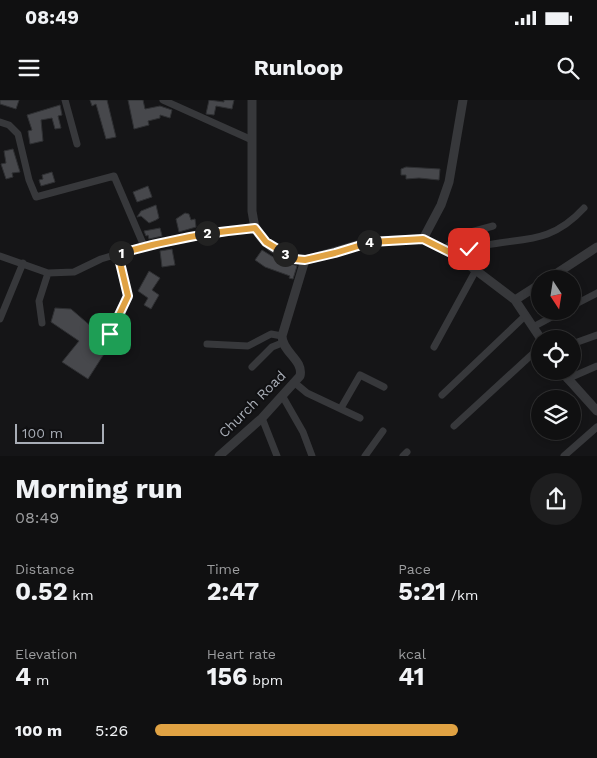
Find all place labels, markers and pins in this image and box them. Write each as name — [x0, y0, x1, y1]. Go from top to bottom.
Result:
pin: 2 — [194, 220, 220, 246]
pin — [448, 228, 490, 270]
pin: 4 — [356, 230, 382, 254]
pin: 1 — [108, 240, 134, 266]
pin: 3 — [272, 242, 298, 266]
pin — [89, 313, 131, 355]

